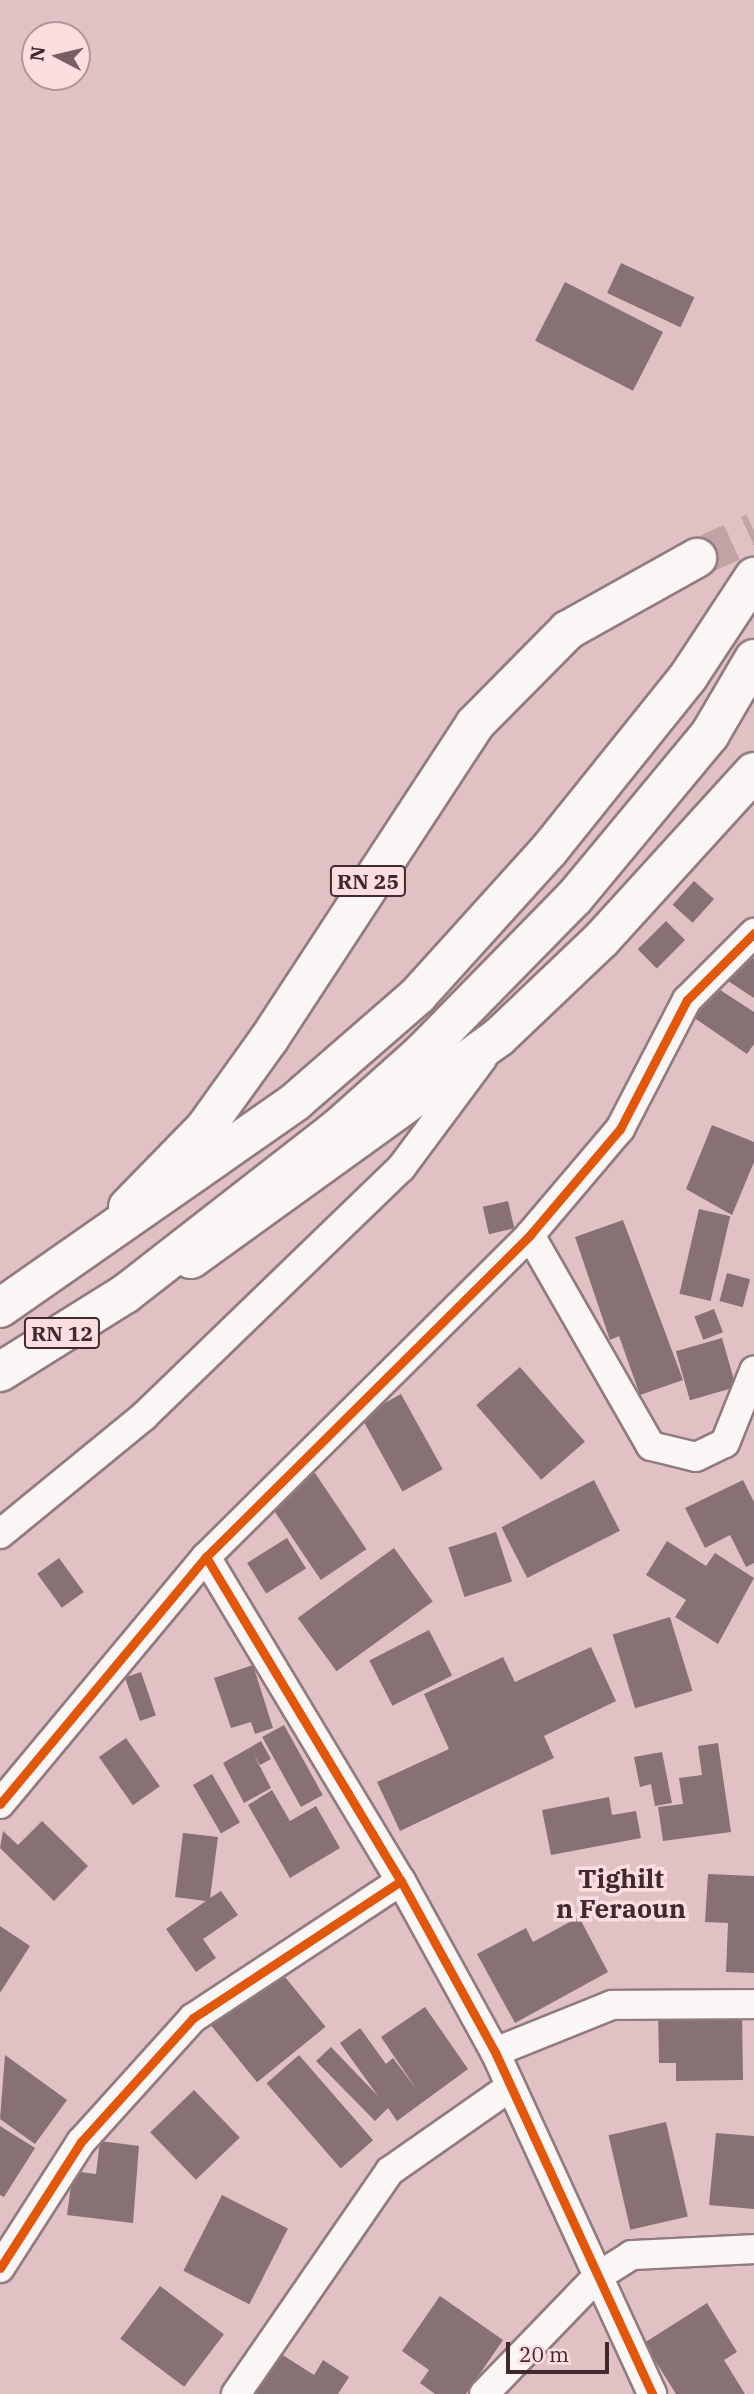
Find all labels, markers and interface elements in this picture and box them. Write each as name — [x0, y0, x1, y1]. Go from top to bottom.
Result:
north arrow — [21, 21, 91, 91]
text: N — [24, 45, 50, 63]
road number: RN 25 — [330, 864, 406, 898]
road number: RN 12 — [24, 1316, 100, 1350]
district label: Tighilt n Feraoun — [556, 1863, 686, 1924]
scale bar — [509, 2328, 612, 2372]
text: 20 m — [519, 2340, 569, 2368]

